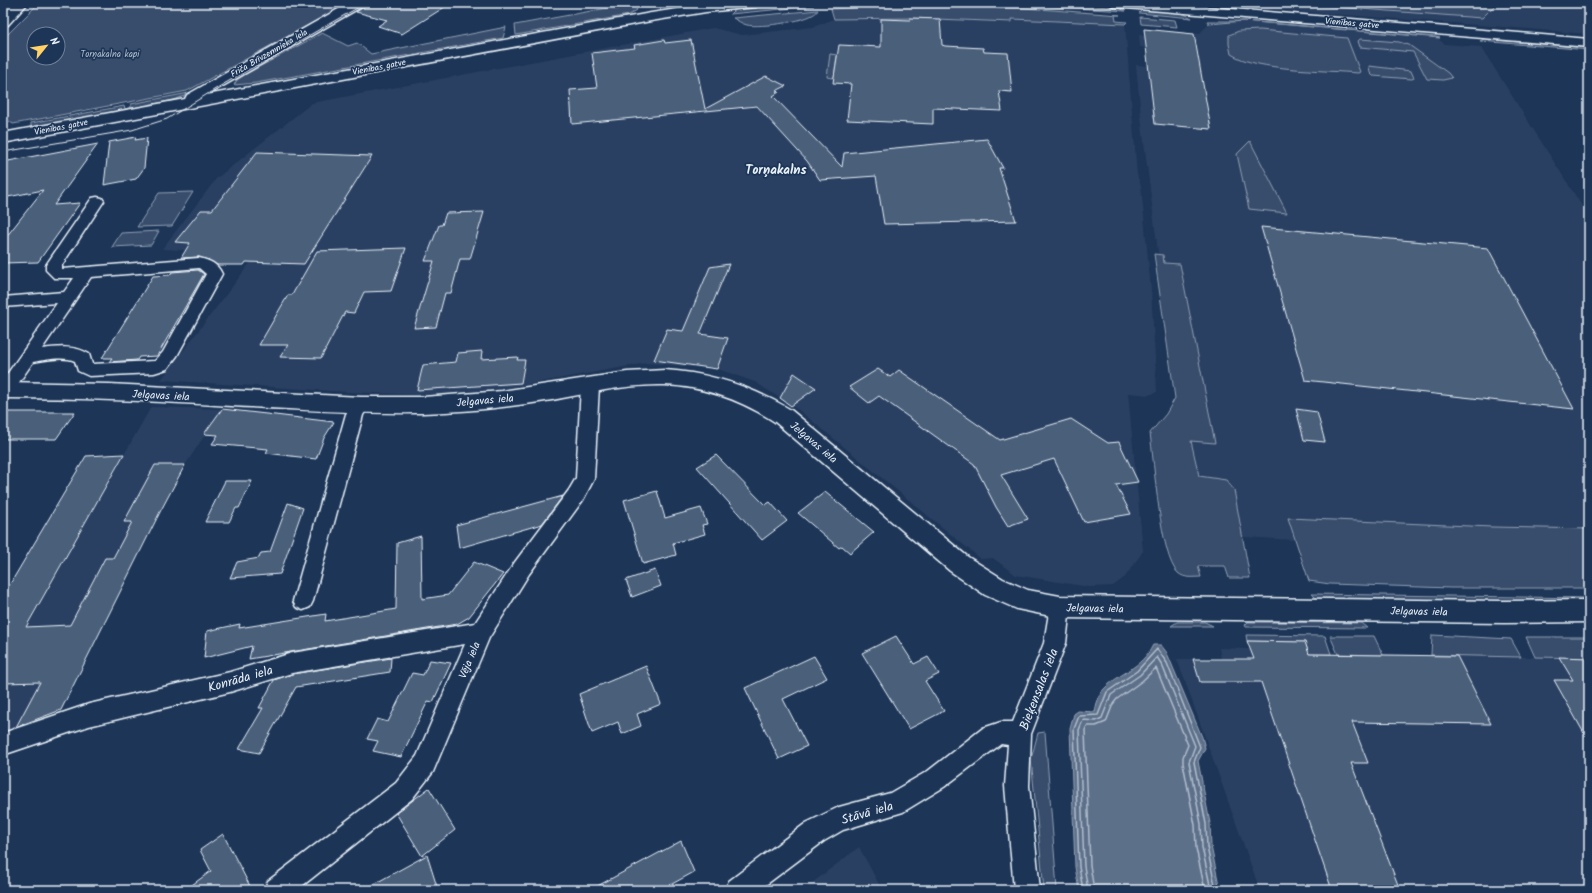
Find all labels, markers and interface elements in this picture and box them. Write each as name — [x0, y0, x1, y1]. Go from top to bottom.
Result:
street label: Vienības gatve — [1324, 14, 1380, 33]
street label: Friča Brīvzemnieka iela — [228, 25, 311, 82]
north arrow — [26, 26, 66, 66]
text: N — [44, 34, 63, 49]
park label: Torņakalna kapi — [80, 47, 140, 62]
street label: Vienības gatve — [351, 55, 407, 80]
street label: Vienības gatve — [33, 115, 89, 140]
district label: Torņakalns — [745, 160, 807, 181]
street label: Jelgavas iela — [132, 386, 190, 406]
street label: Jelgavas iela — [456, 390, 515, 412]
street label: Jelgavas iela — [786, 417, 841, 468]
street label: Jelgavas iela — [1066, 599, 1124, 619]
street label: Jelgavas iela — [1390, 602, 1448, 622]
street label: Vēja iela — [454, 639, 486, 682]
street label: Bieķensalas iela — [1014, 645, 1065, 734]
street label: Konrāda iela — [205, 660, 275, 699]
street label: Stāvā iela — [839, 796, 896, 831]

